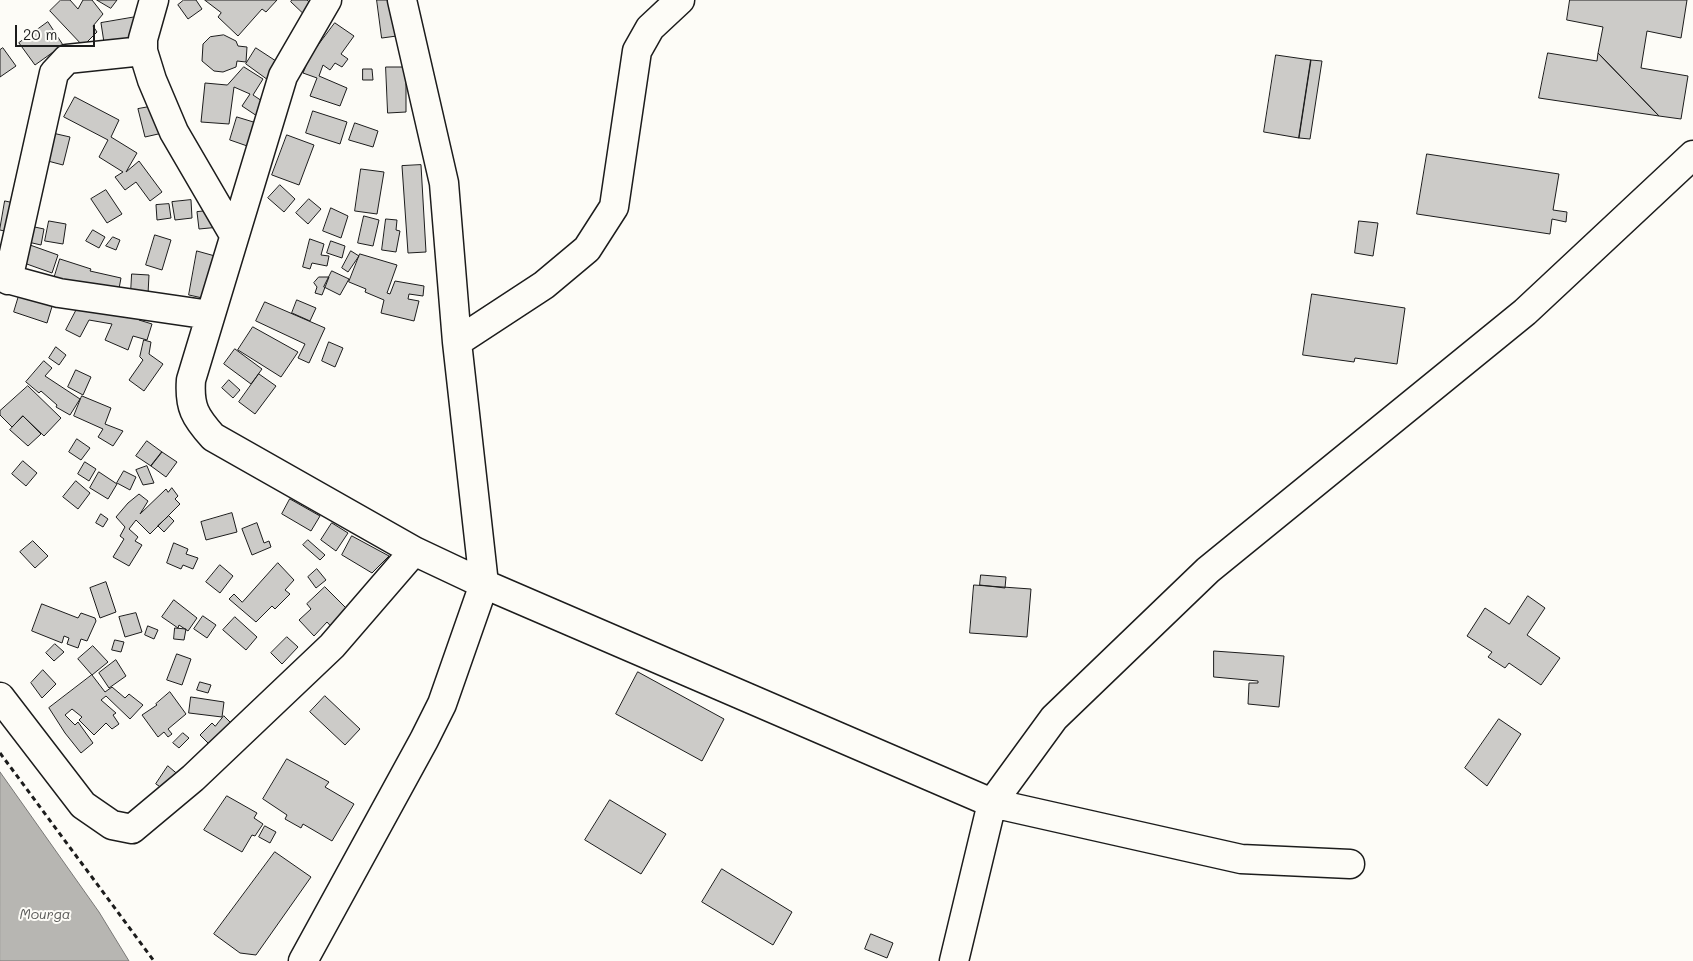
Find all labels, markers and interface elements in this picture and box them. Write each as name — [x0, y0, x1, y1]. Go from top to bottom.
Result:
scale bar — [18, 15, 98, 47]
text: 20 m — [23, 24, 57, 44]
water label: Mourga — [20, 907, 70, 923]

